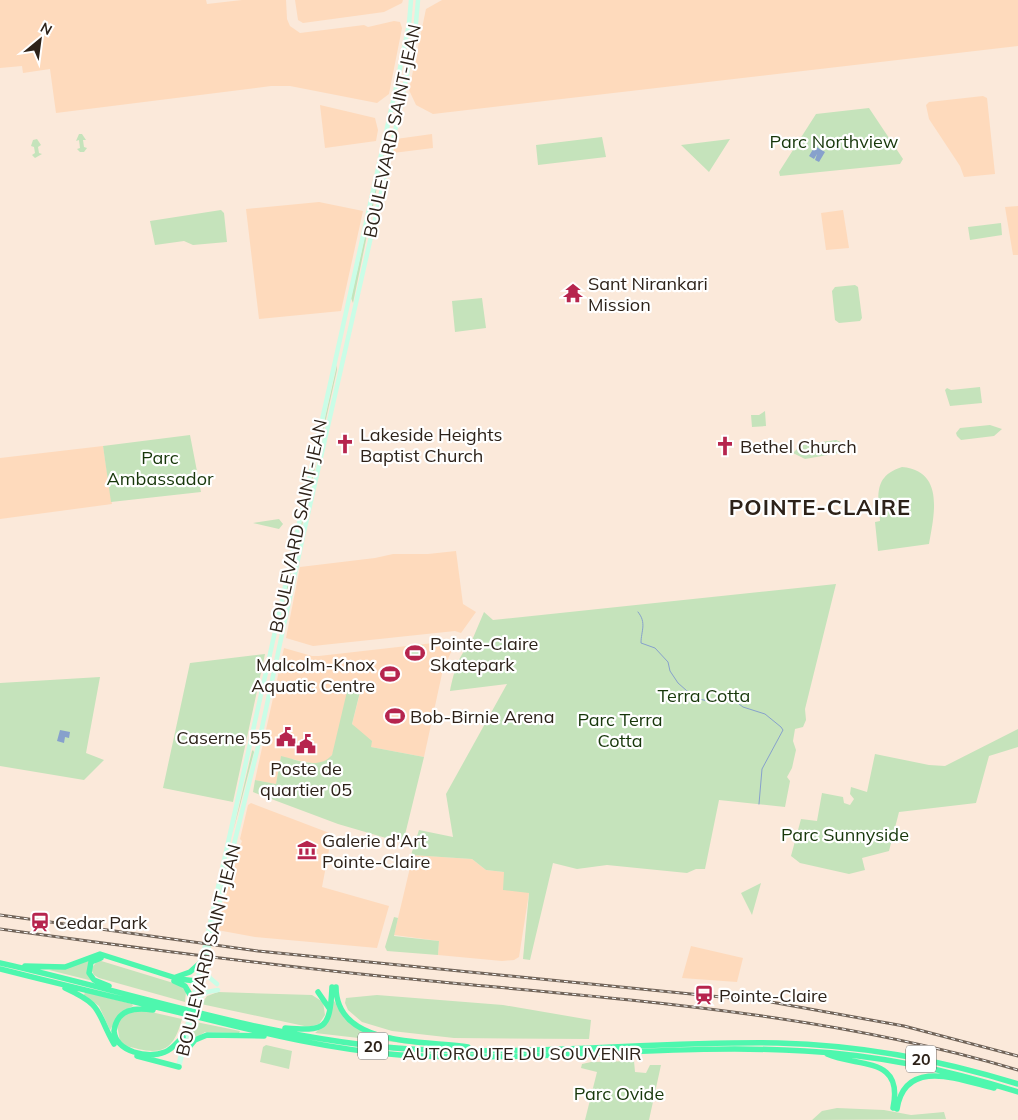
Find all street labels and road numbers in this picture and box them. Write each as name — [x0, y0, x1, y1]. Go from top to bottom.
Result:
street label: BOULEVARD SAINT-JEAN — [358, 22, 426, 240]
street label: BOULEVARD SAINT-JEAN — [264, 417, 332, 635]
street label: BOULEVARD SAINT-JEAN — [171, 842, 245, 1058]
road number: 20 — [358, 1032, 388, 1060]
street label: AUTOROUTE DU SOUVENIR — [402, 1042, 642, 1065]
road number: 20 — [906, 1046, 936, 1072]

